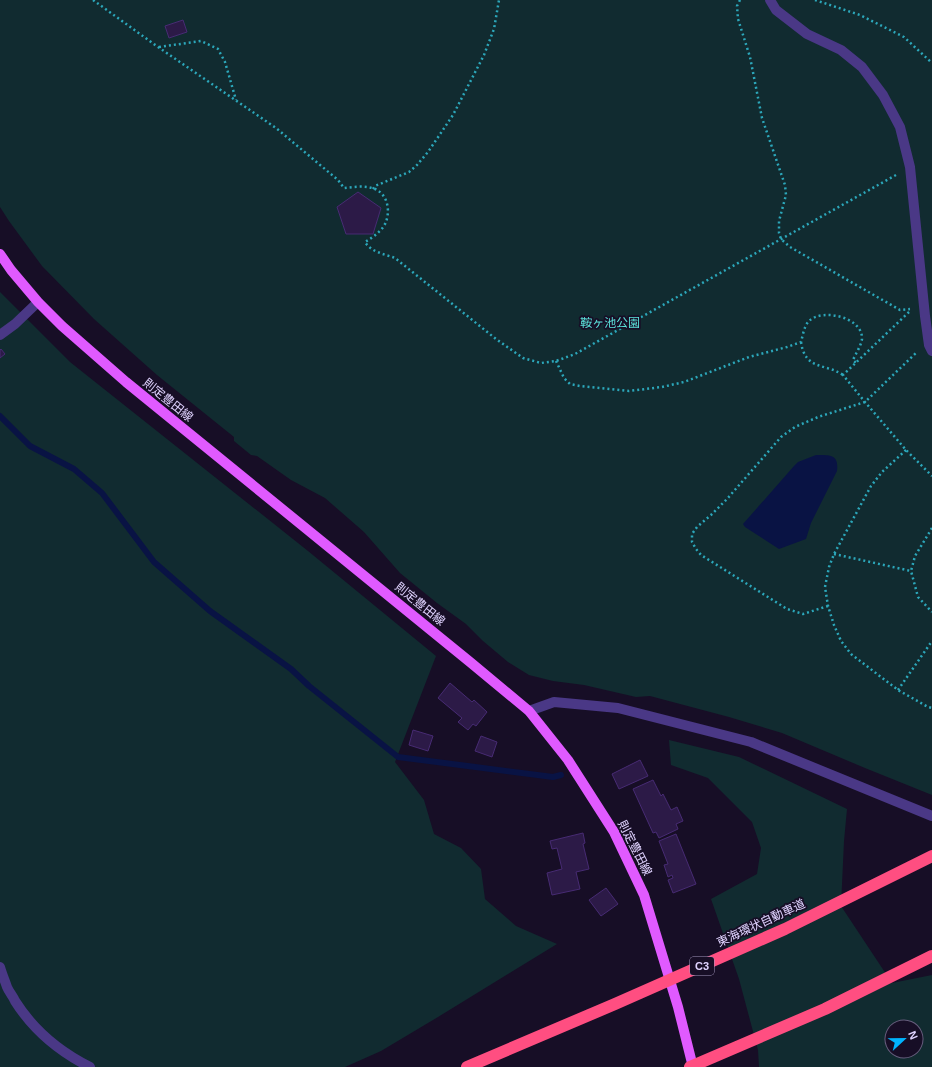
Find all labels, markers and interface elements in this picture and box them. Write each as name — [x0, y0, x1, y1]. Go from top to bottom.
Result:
park label: 鞍ヶ池公園 — [580, 316, 640, 330]
street label: 則定豊田線 — [140, 376, 196, 424]
street label: 則定豊田線 — [392, 580, 448, 628]
street label: 則定豊田線 — [615, 818, 655, 878]
street label: 東海環状自動車道 — [715, 896, 807, 950]
road number: C3 — [690, 957, 714, 975]
north arrow — [884, 1019, 924, 1059]
text: N — [906, 1029, 920, 1041]

